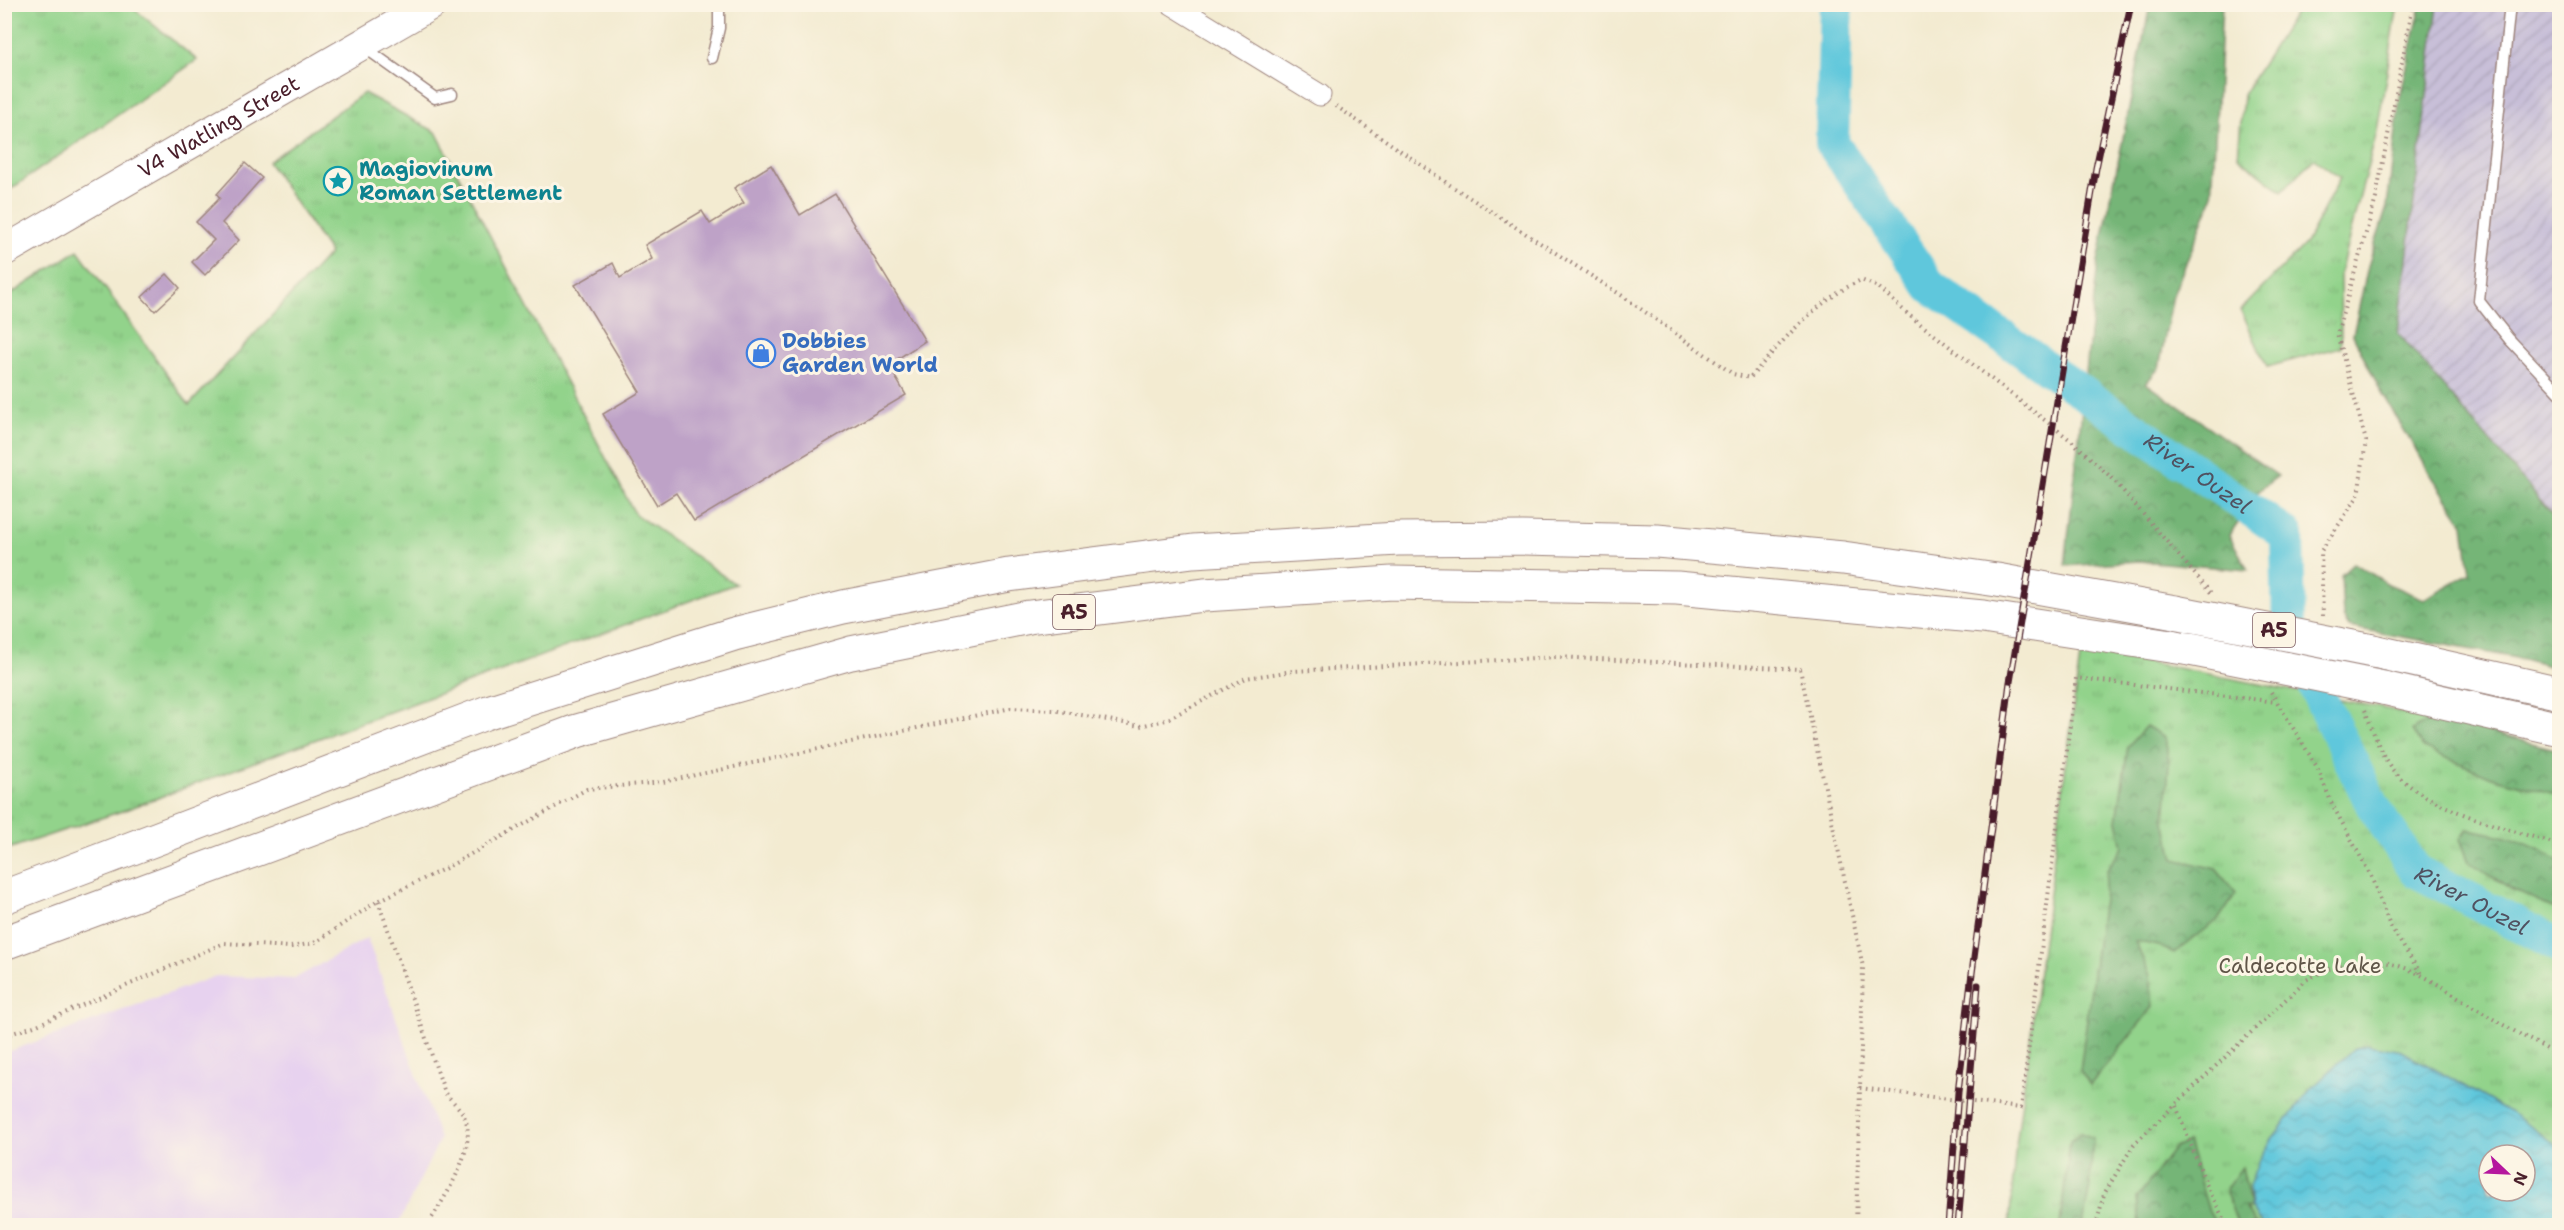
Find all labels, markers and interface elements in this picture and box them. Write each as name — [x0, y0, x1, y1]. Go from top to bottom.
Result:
street label: V4 Watling Street — [133, 69, 305, 185]
place label: Magiovinum Roman Settlement — [359, 155, 562, 207]
place icon: Magiovinum Roman Settlement — [322, 165, 354, 197]
place label: Dobbies Garden World — [782, 327, 938, 379]
shop icon: Dobbies Garden World — [745, 337, 777, 369]
water label: River Ouzel — [2139, 425, 2257, 520]
road number: A5 — [1053, 595, 1095, 629]
road number: A5 — [2253, 613, 2295, 647]
water label: River Ouzel — [2410, 859, 2534, 942]
park label: Caldecotte Lake — [2218, 952, 2382, 980]
north arrow — [2477, 1143, 2537, 1203]
text: N — [2508, 1169, 2532, 1189]

